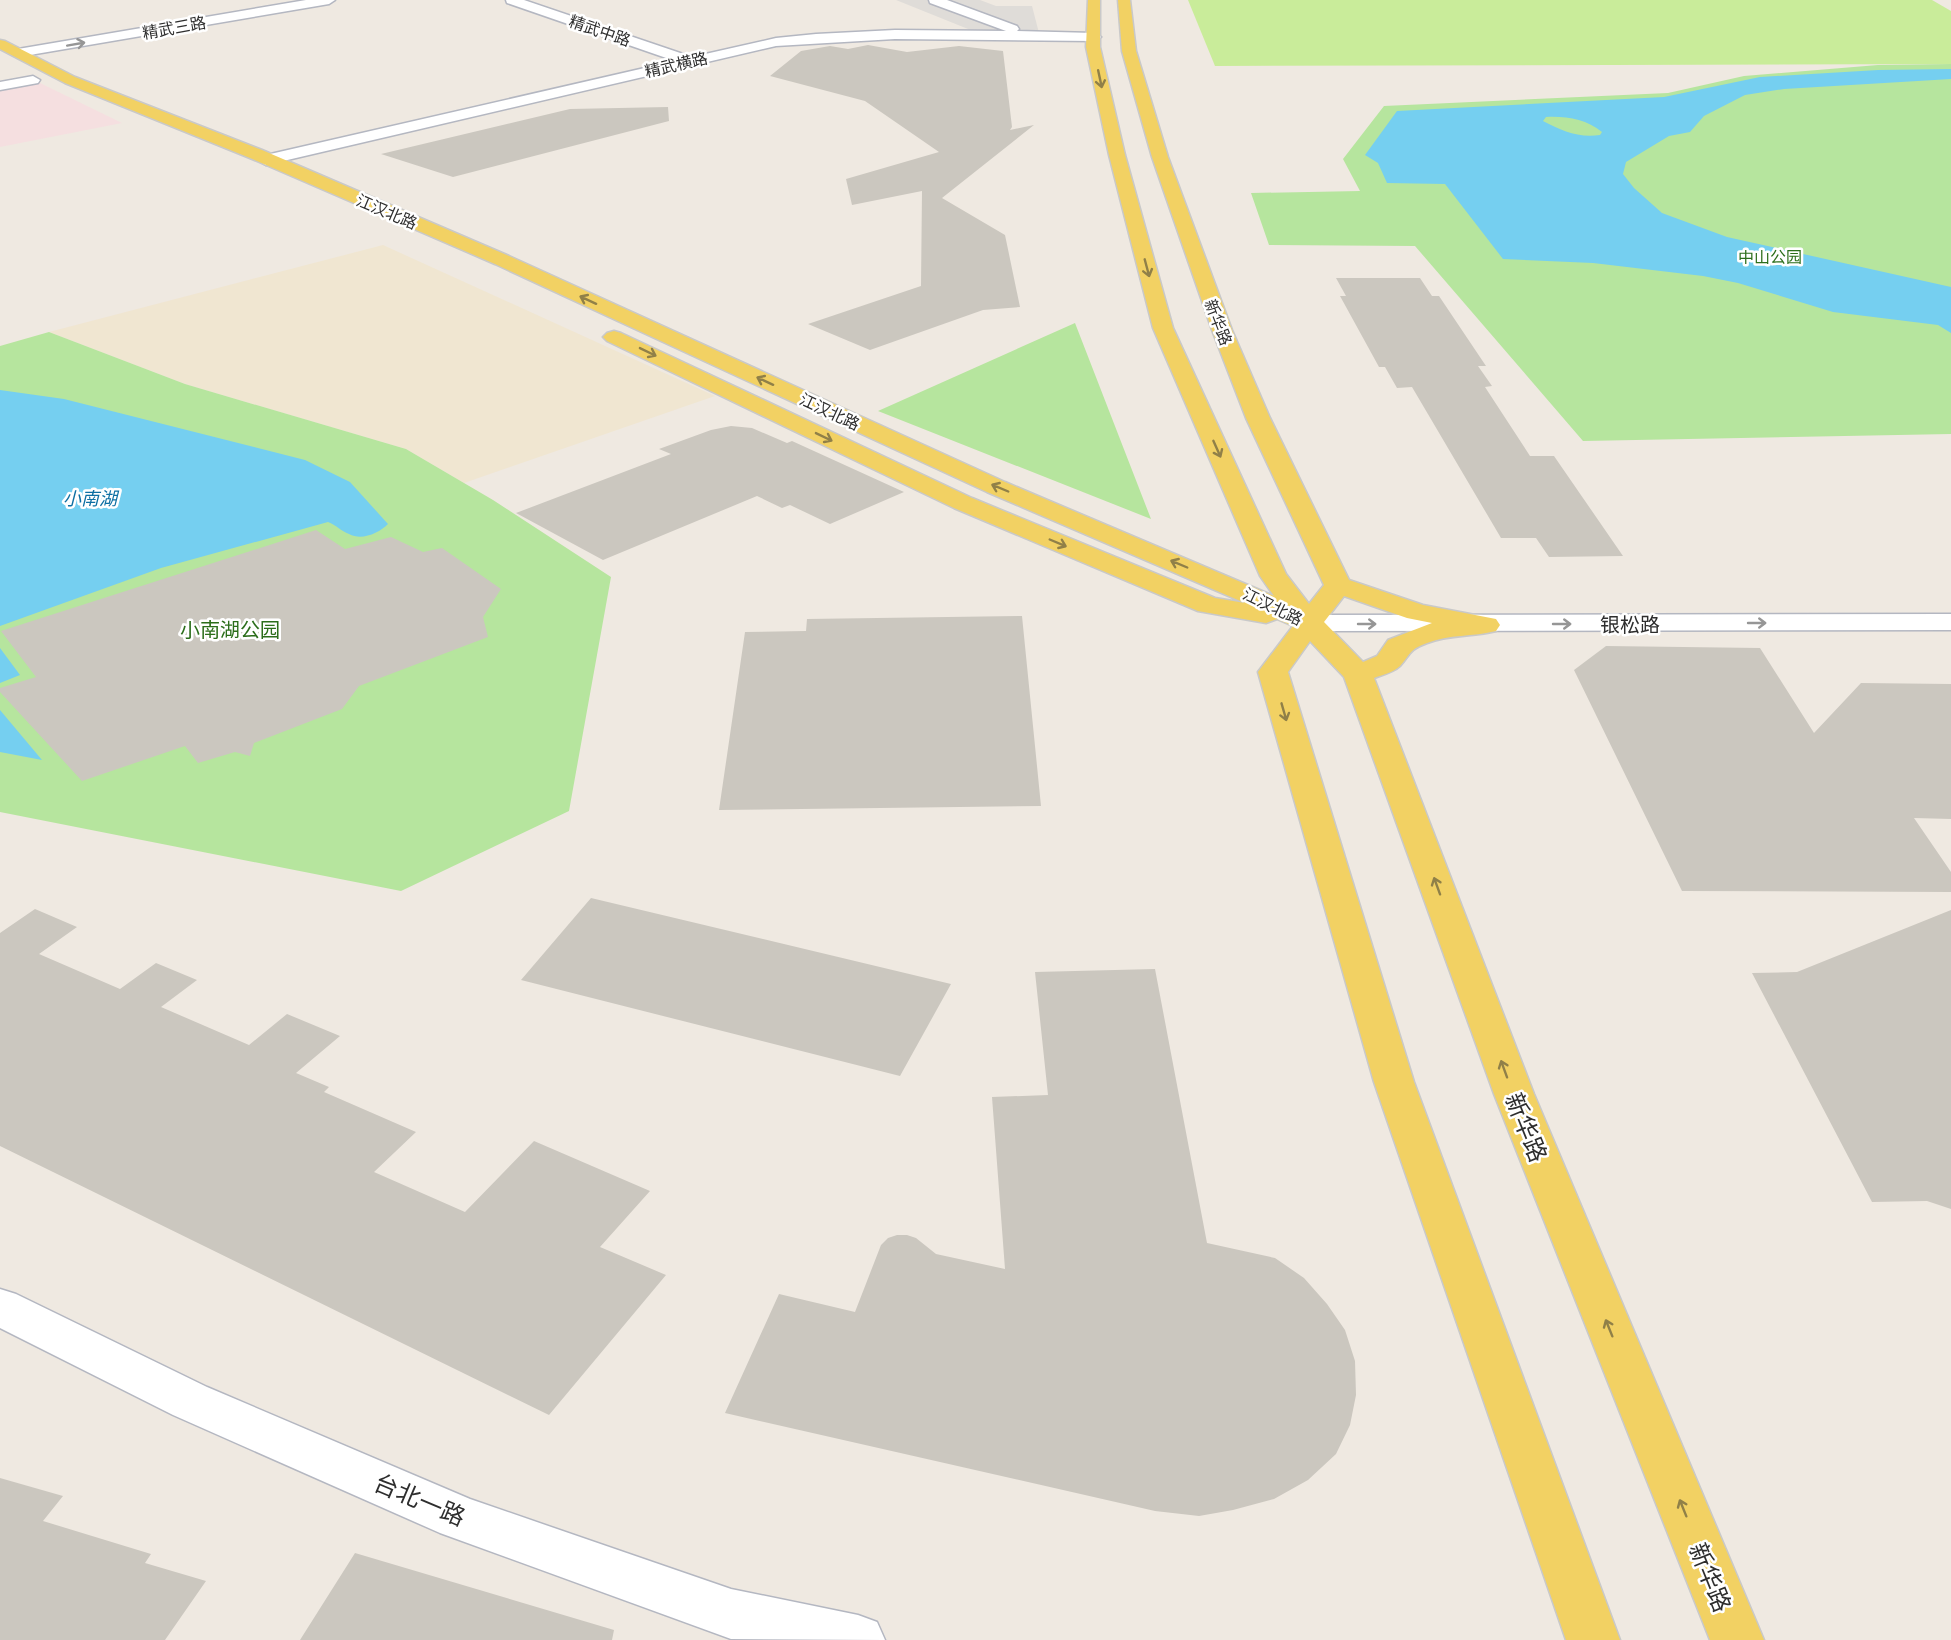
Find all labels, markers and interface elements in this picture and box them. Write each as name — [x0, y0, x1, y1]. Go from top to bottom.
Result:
street label: 精武中路 — [567, 11, 633, 49]
street label: 精武三路 — [141, 12, 207, 42]
one-way arrow — [66, 38, 85, 49]
street label: 精武横路 — [643, 48, 709, 80]
one-way arrow — [1094, 69, 1106, 88]
street label: 江汉北路 — [354, 190, 420, 232]
park label: 中山公园 — [1738, 247, 1802, 266]
one-way arrow — [1141, 258, 1153, 277]
one-way arrow — [579, 293, 597, 305]
street label: 新华路 — [1202, 296, 1236, 348]
one-way arrow — [638, 347, 656, 359]
one-way arrow — [757, 375, 775, 386]
street label: 江汉北路 — [797, 389, 863, 433]
one-way arrow — [814, 431, 832, 443]
one-way arrow — [1212, 440, 1223, 458]
one-way arrow — [991, 482, 1009, 494]
water label: 小南湖 — [63, 487, 120, 509]
one-way arrow — [1049, 538, 1067, 549]
one-way arrow — [1171, 558, 1189, 569]
street label: 江汉北路 — [1240, 583, 1306, 629]
street label: 银松路 — [1600, 612, 1660, 636]
park label: 小南湖公园 — [180, 617, 280, 641]
one-way arrow — [1747, 617, 1767, 629]
one-way arrow — [1357, 618, 1377, 630]
one-way arrow — [1552, 618, 1572, 630]
one-way arrow — [1279, 702, 1290, 721]
one-way arrow — [1430, 877, 1441, 896]
one-way arrow — [1498, 1060, 1509, 1079]
street label: 新华路 — [1500, 1088, 1554, 1166]
one-way arrow — [1603, 1319, 1614, 1337]
street label: 台北一路 — [370, 1467, 470, 1531]
one-way arrow — [1677, 1499, 1688, 1518]
street label: 新华路 — [1684, 1538, 1738, 1616]

